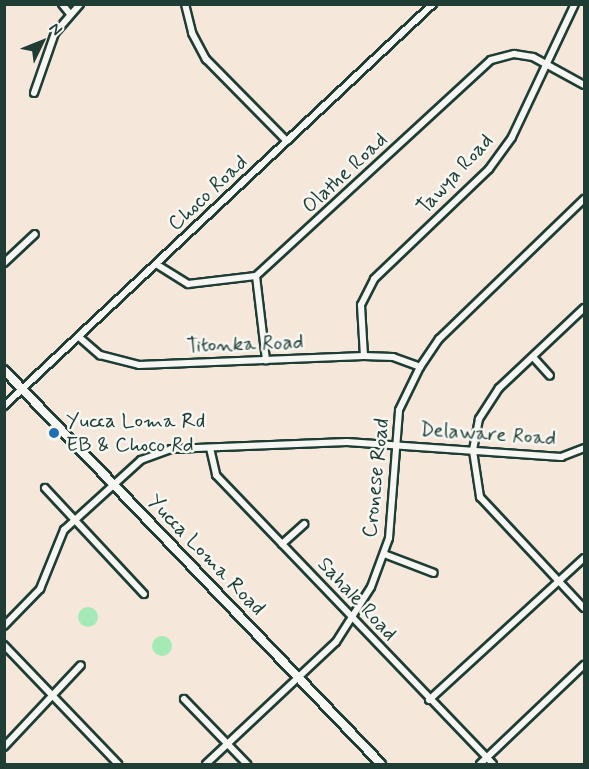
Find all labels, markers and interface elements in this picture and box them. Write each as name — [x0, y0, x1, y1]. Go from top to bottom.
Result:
north arrow — [12, 12, 72, 72]
text: N — [44, 18, 67, 40]
street label: Olathe Road — [298, 128, 392, 218]
street label: Tawya Road — [411, 128, 499, 220]
street label: Choco Road — [164, 150, 252, 236]
street label: Titonka Road — [186, 329, 304, 359]
place label: Yucca Loma Rd EB & Choco Rd — [66, 408, 202, 458]
street label: Cronese Road — [357, 417, 395, 539]
street label: Delaware Road — [420, 417, 556, 451]
marker: Yucca Loma Rd EB & Choco Rd — [47, 426, 61, 440]
street label: Yucca Loma Road — [143, 490, 269, 620]
street label: Sahale Road — [312, 552, 402, 646]

